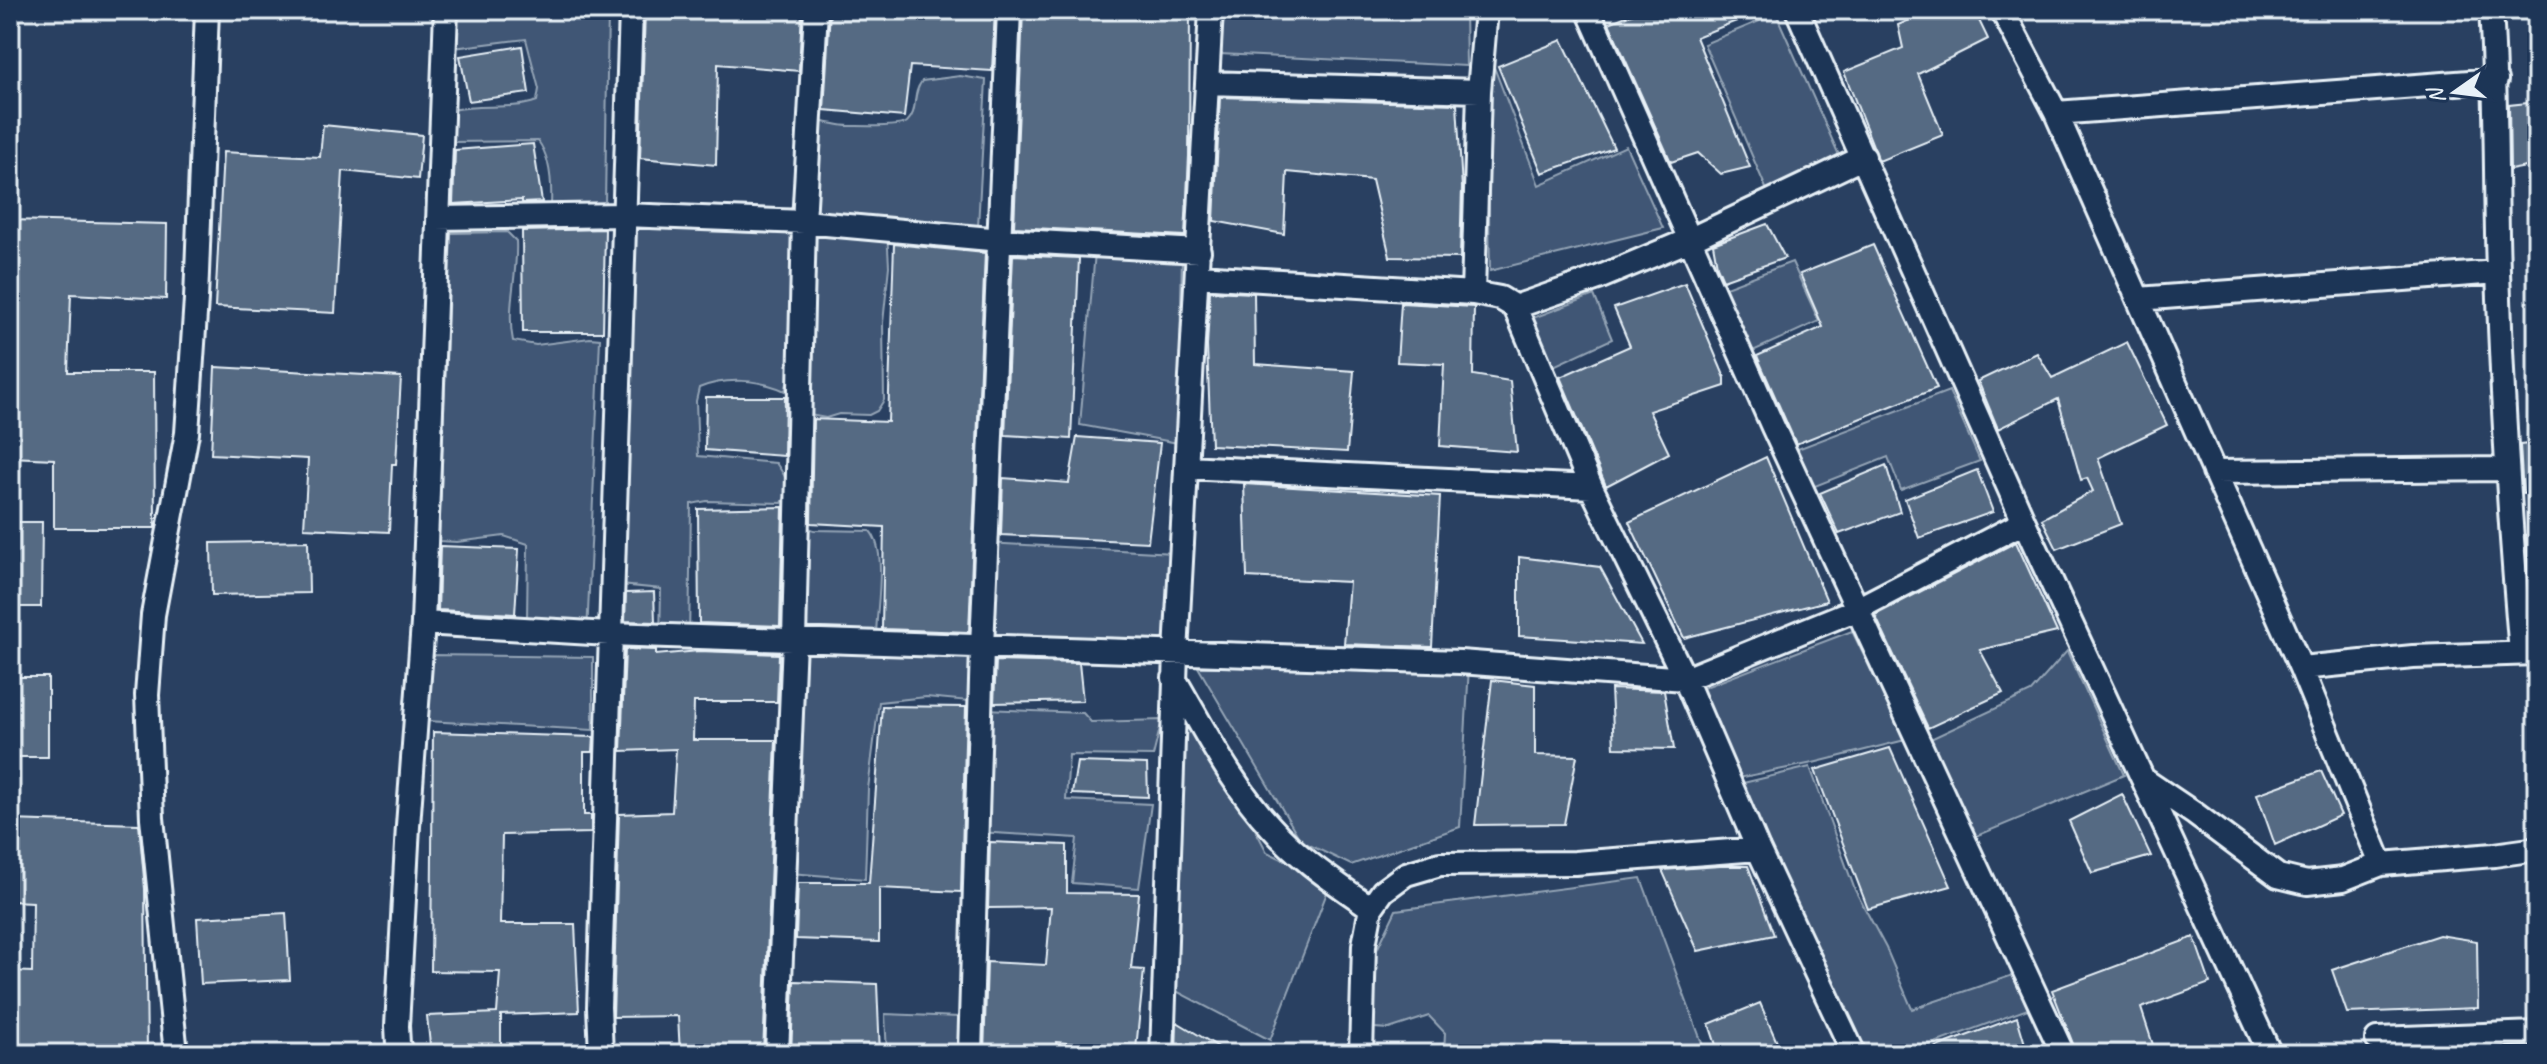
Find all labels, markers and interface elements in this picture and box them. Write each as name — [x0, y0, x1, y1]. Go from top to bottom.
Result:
north arrow — [2415, 52, 2495, 132]
text: N — [2421, 83, 2452, 107]

